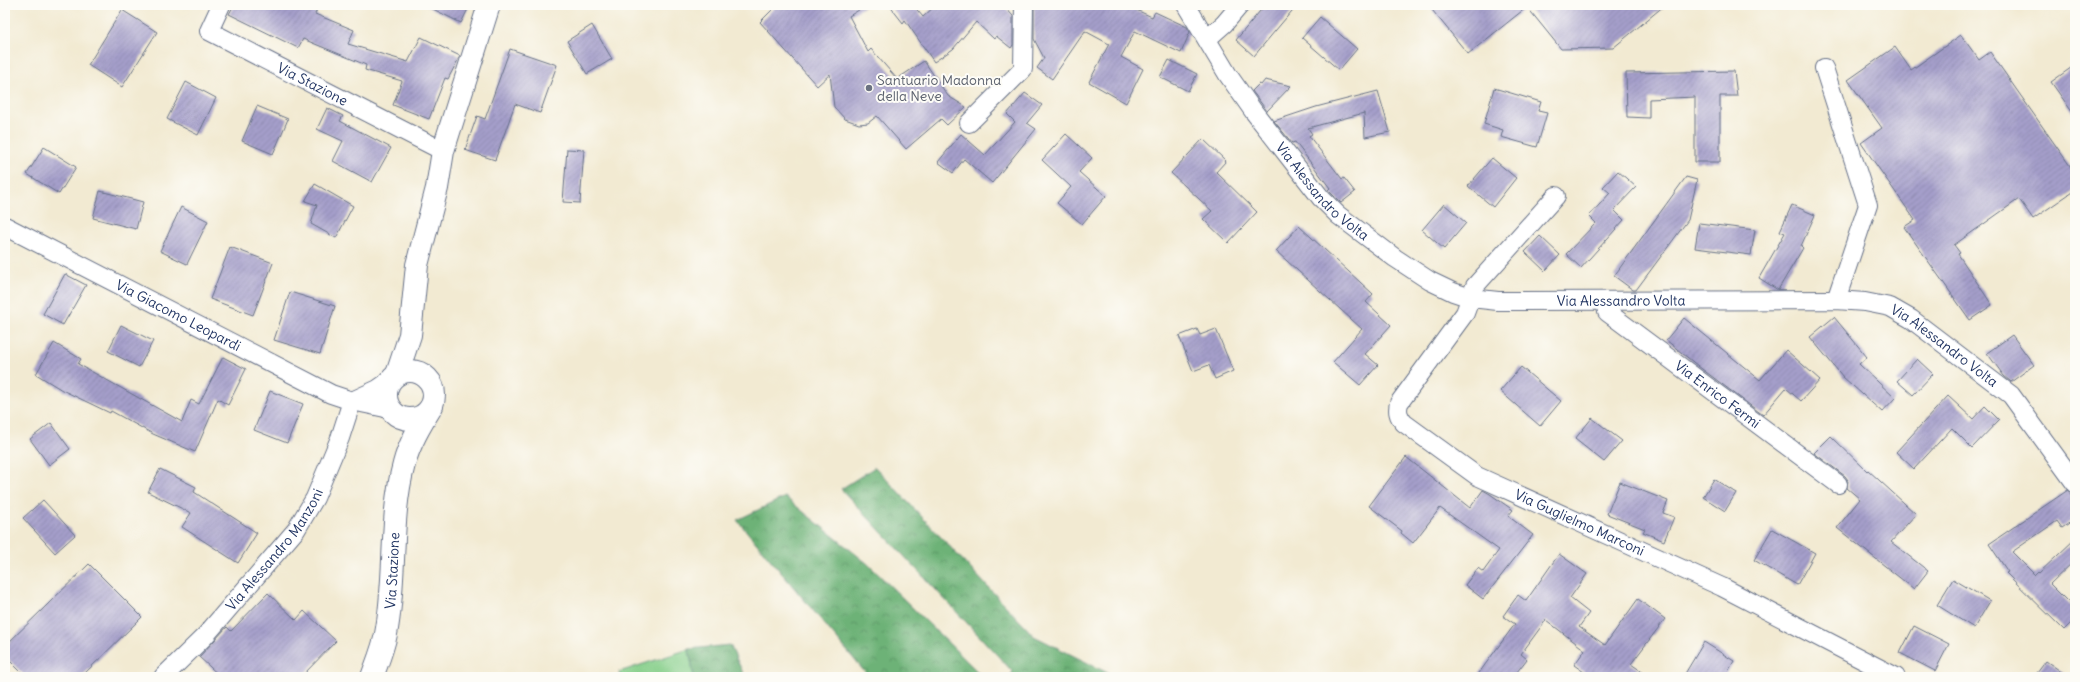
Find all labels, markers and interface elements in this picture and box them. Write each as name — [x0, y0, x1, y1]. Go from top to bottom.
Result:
street label: Via Stazione — [274, 59, 351, 110]
place label: Santuario Madonna della Neve — [877, 71, 1001, 105]
marker: Santuario Madonna della Neve — [864, 83, 874, 93]
street label: Via Alessandro Volta — [1272, 139, 1373, 244]
street label: Via Giacomo Leopardi — [113, 276, 244, 355]
street label: Via Alessandro Volta — [1557, 291, 1686, 310]
street label: Via Alessandro Volta — [1887, 300, 2001, 391]
street label: Via Enrico Fermi — [1671, 357, 1764, 432]
street label: Via Guglielmo Marconi — [1512, 485, 1647, 560]
street label: Via Alessandro Manzoni — [222, 486, 327, 614]
street label: Via Stazione — [381, 532, 403, 610]

